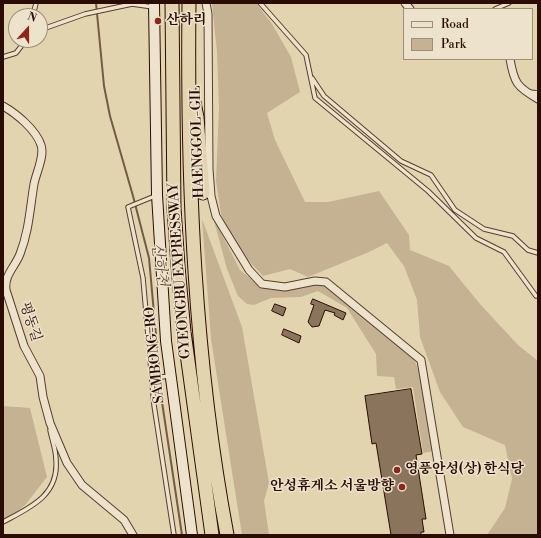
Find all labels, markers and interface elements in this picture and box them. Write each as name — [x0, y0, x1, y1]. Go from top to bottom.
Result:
north arrow — [8, 8, 48, 48]
legend — [403, 8, 533, 60]
text: N — [25, 10, 39, 26]
place label: 산하리 — [166, 13, 207, 29]
marker: 산하리 — [153, 16, 163, 26]
text: Road — [441, 17, 469, 32]
text: Park — [441, 37, 466, 52]
street label: HAENGGOL-GIL — [188, 85, 208, 199]
street label: GYEONGBU EXPRESSWAY — [165, 183, 195, 359]
water label: 산하천 — [147, 242, 171, 288]
street label: 평동길 — [16, 300, 44, 344]
street label: SAMBONG-RO — [142, 306, 168, 404]
place label: 영풍안성(상) 한식당 — [405, 462, 524, 478]
marker: 영풍안성(상) 한식당 — [392, 465, 402, 475]
place label: 안성휴게소 서울방향 — [270, 479, 394, 495]
marker: 안성휴게소 서울방향 — [397, 482, 407, 492]

